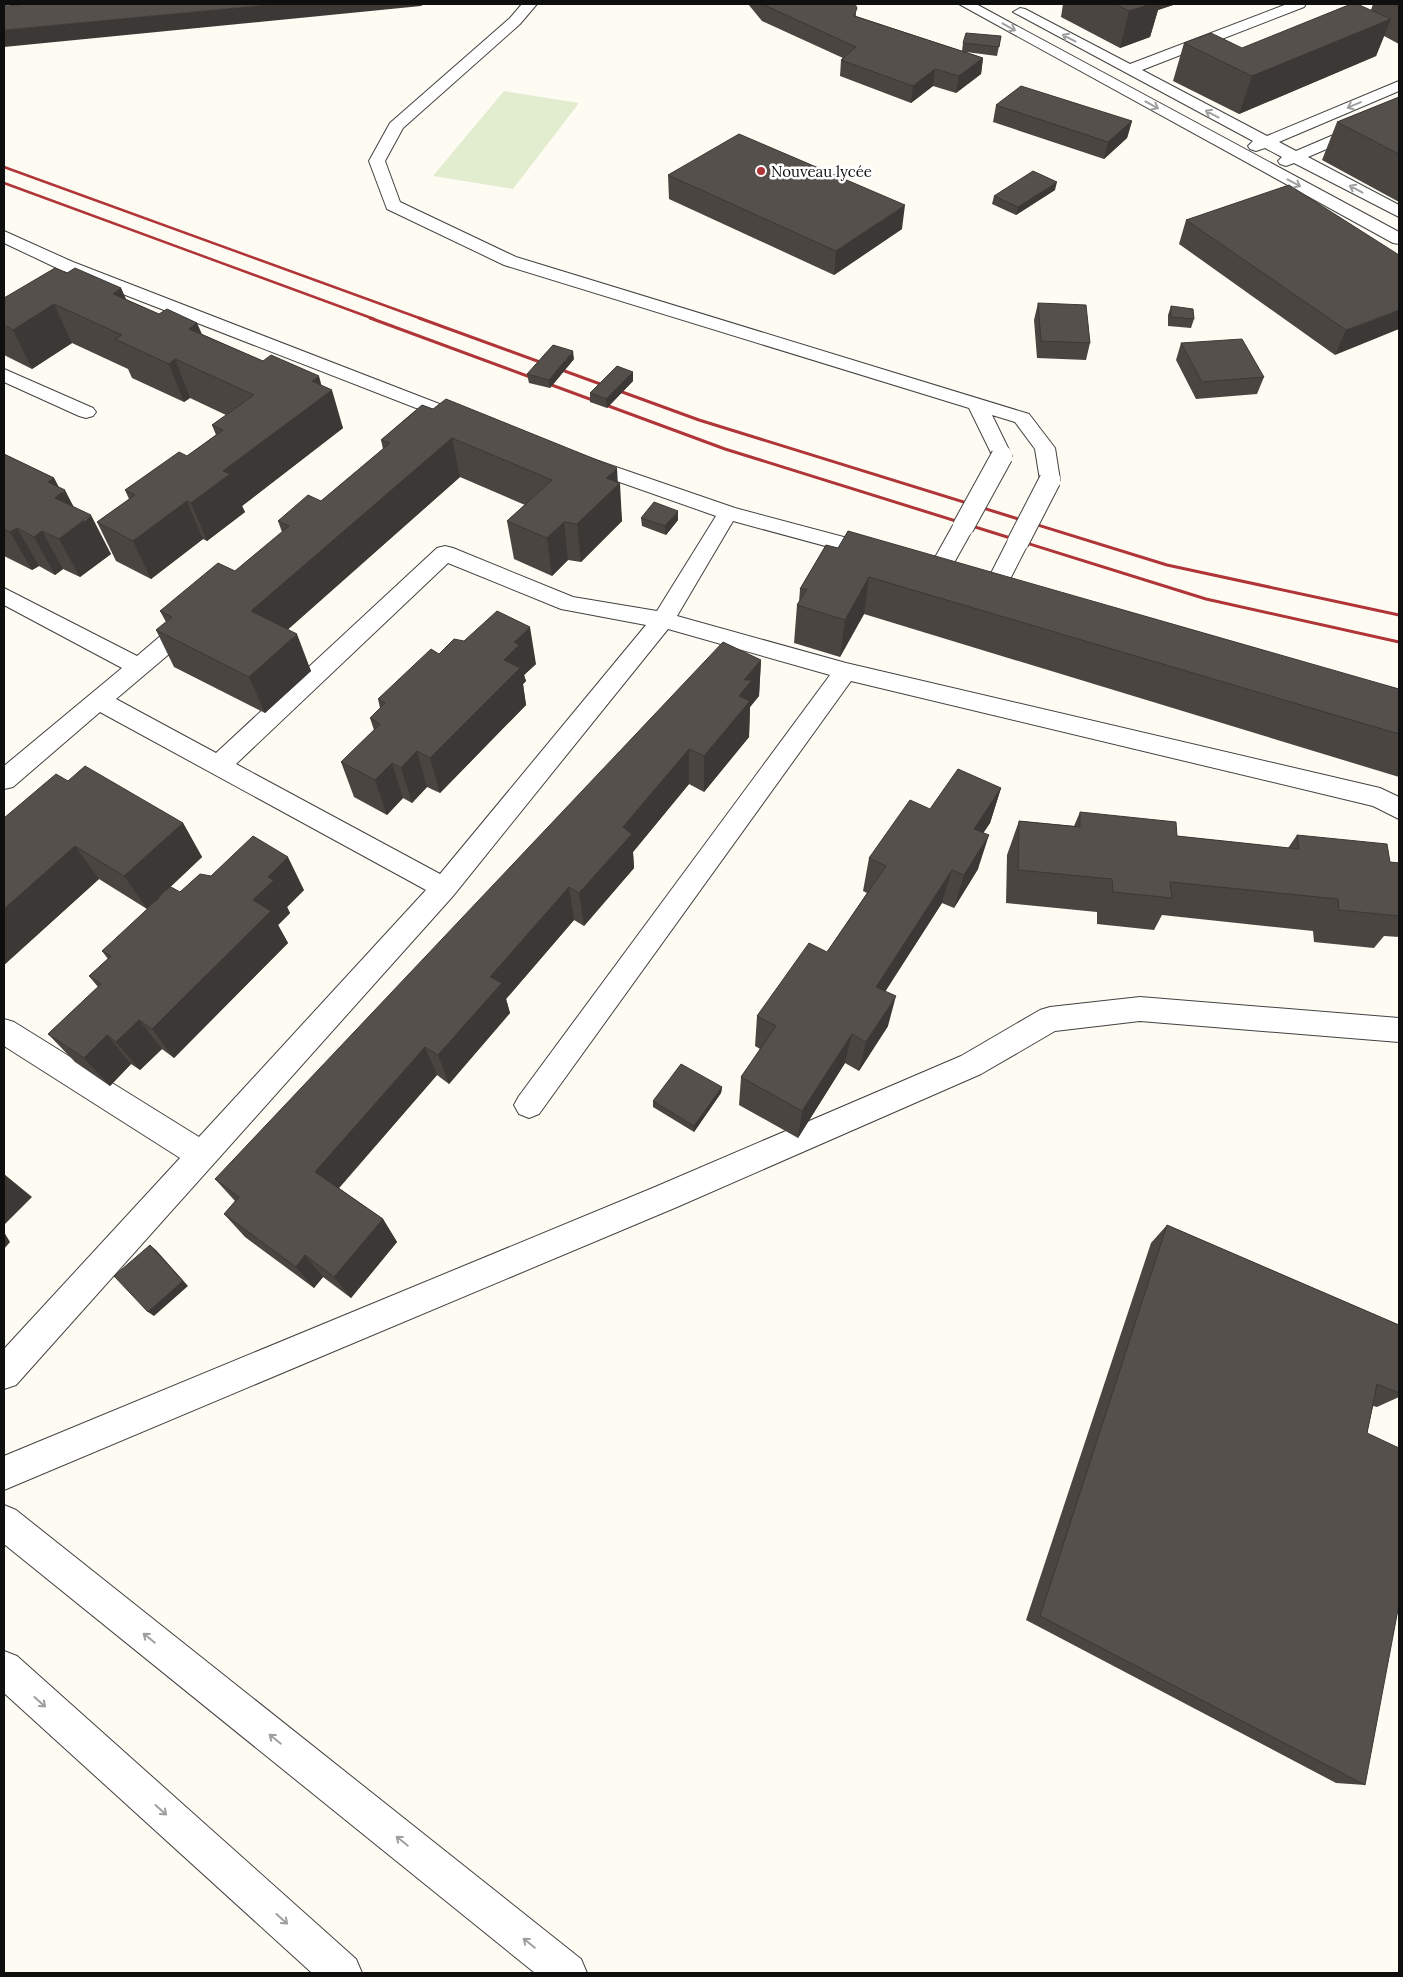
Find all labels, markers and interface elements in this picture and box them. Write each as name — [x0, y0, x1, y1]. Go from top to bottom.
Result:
one-way arrow — [1002, 22, 1017, 32]
one-way arrow — [1062, 32, 1077, 42]
one-way arrow — [1144, 100, 1159, 110]
one-way arrow — [1347, 100, 1362, 110]
one-way arrow — [1205, 109, 1220, 119]
place label: Nouveau lycée — [771, 162, 872, 181]
marker: Nouveau lycée — [755, 165, 767, 177]
one-way arrow — [1287, 178, 1302, 188]
one-way arrow — [1349, 184, 1364, 194]
one-way arrow — [142, 1632, 155, 1643]
one-way arrow — [34, 1696, 47, 1708]
one-way arrow — [269, 1734, 282, 1745]
one-way arrow — [154, 1805, 167, 1816]
one-way arrow — [396, 1836, 409, 1847]
one-way arrow — [275, 1913, 288, 1925]
one-way arrow — [523, 1937, 536, 1948]

